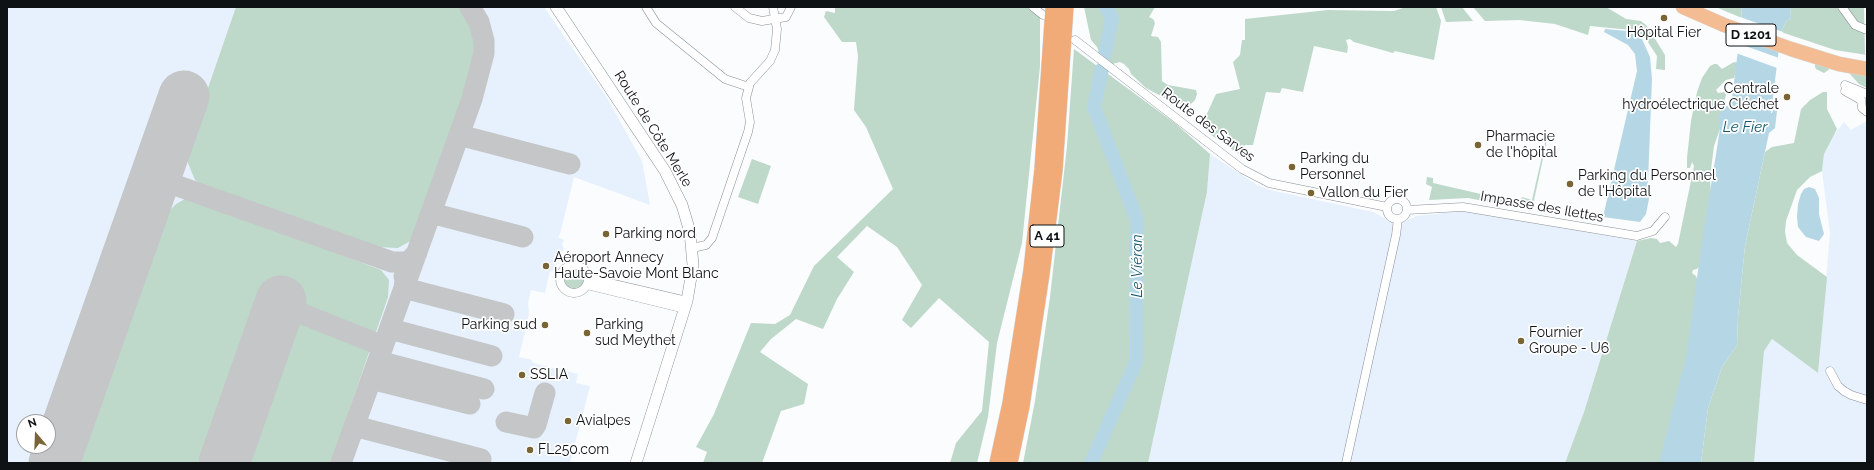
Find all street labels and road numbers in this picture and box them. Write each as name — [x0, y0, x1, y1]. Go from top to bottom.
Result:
road number: D 1201 — [1726, 24, 1776, 46]
street label: Route de Côte Merle — [610, 68, 696, 190]
street label: Route des Sarves — [1158, 84, 1258, 166]
street label: Impasse des Ilettes — [1479, 188, 1605, 226]
road number: A 41 — [1030, 225, 1064, 247]

